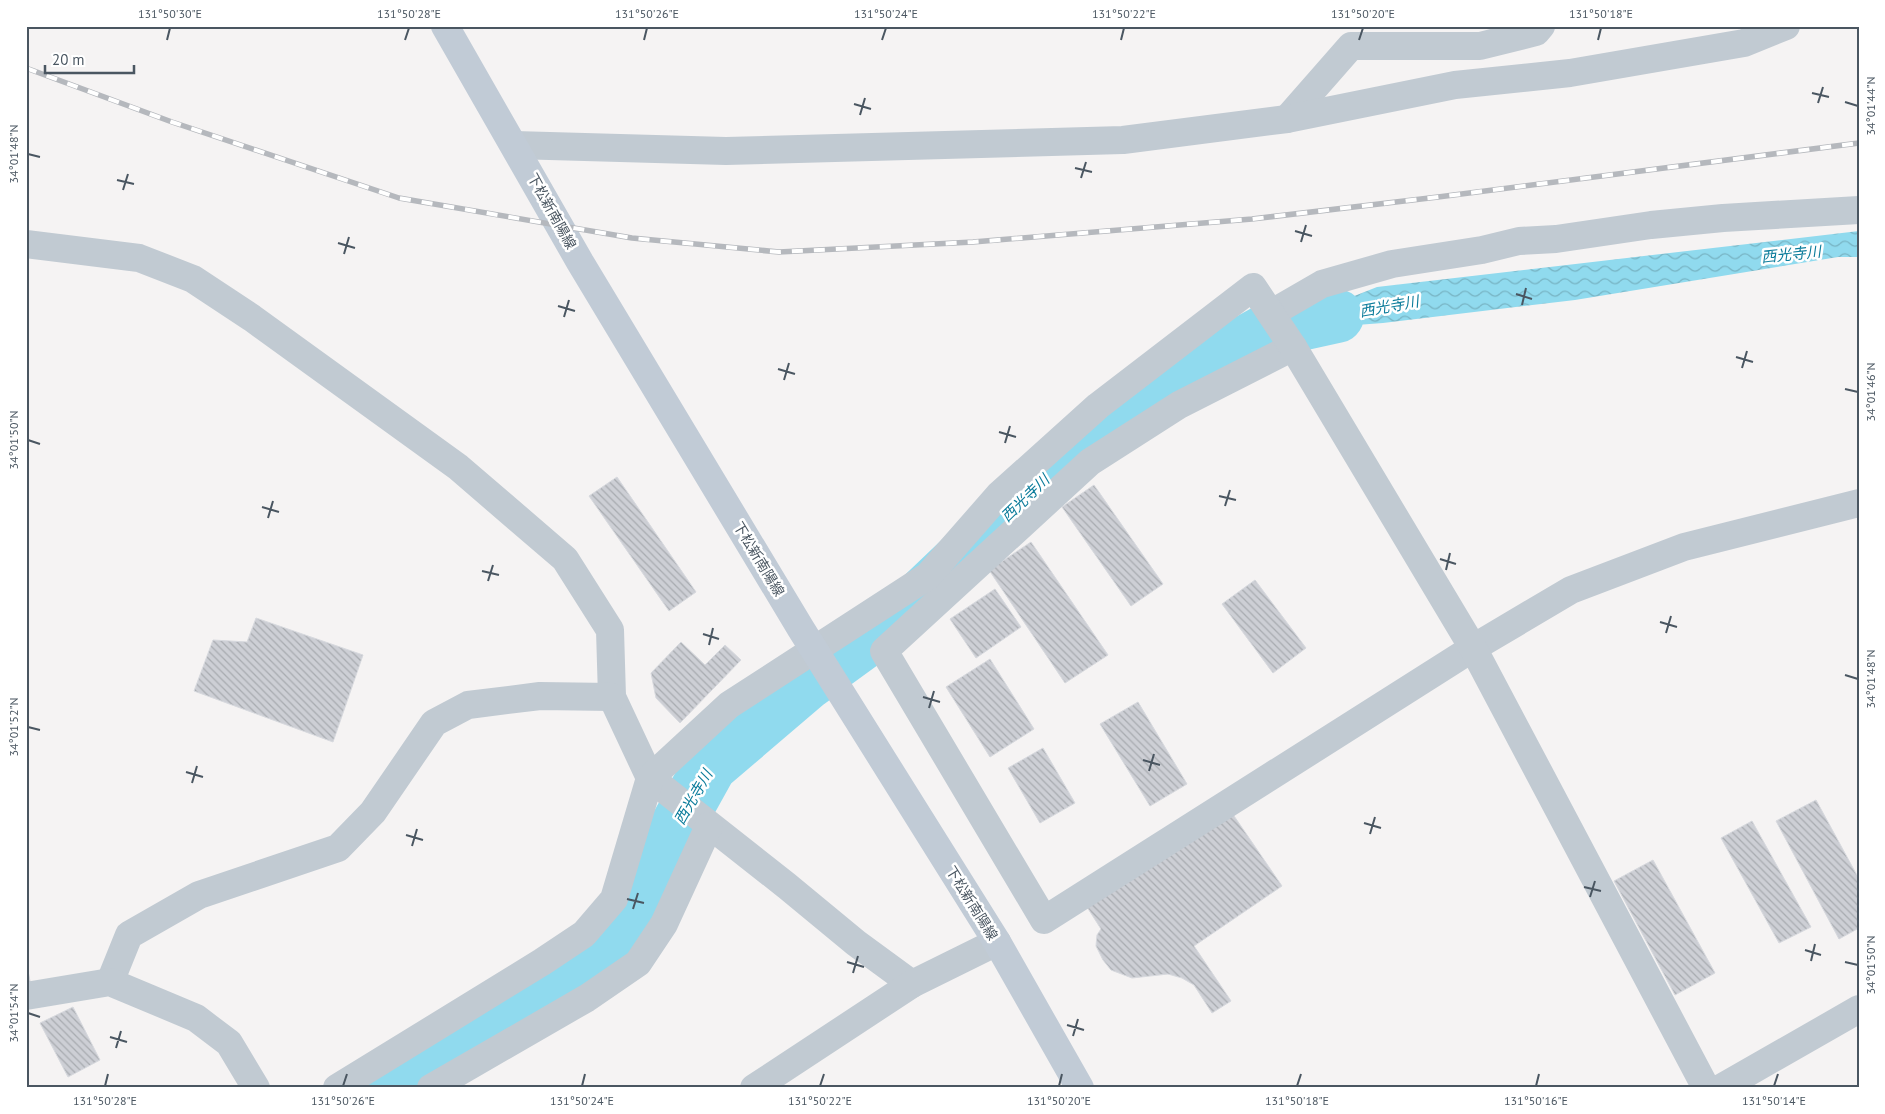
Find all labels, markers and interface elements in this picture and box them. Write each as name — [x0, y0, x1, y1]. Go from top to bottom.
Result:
text: 131°50'30"E — [138, 6, 202, 21]
text: 131°50'28"E — [377, 6, 441, 21]
text: 131°50'26"E — [615, 6, 679, 21]
text: 131°50'24"E — [854, 6, 918, 21]
text: 131°50'22"E — [1092, 6, 1156, 21]
text: 131°50'20"E — [1331, 6, 1395, 21]
text: 131°50'18"E — [1569, 6, 1633, 21]
scale bar — [45, 42, 134, 74]
text: 20 m — [52, 50, 85, 69]
text: 34°01'44"N — [1863, 76, 1878, 136]
text: 34°01'48"N — [6, 124, 21, 184]
street label: 下松新南陽線 — [524, 170, 580, 252]
water label: 西光寺川 — [1760, 241, 1824, 267]
water label: 西光寺川 — [1358, 291, 1422, 321]
text: 34°01'46"N — [1863, 362, 1878, 422]
text: 34°01'50"N — [6, 410, 21, 470]
water label: 西光寺川 — [997, 469, 1055, 526]
street label: 下松新南陽線 — [730, 518, 788, 600]
text: 34°01'48"N — [1863, 649, 1878, 709]
text: 34°01'52"N — [6, 697, 21, 757]
water label: 西光寺川 — [670, 765, 717, 828]
street label: 下松新南陽線 — [942, 863, 1002, 943]
text: 34°01'50"N — [1863, 935, 1878, 995]
text: 34°01'54"N — [6, 983, 21, 1043]
text: 131°50'28"E — [73, 1093, 137, 1108]
text: 131°50'26"E — [311, 1093, 375, 1108]
text: 131°50'24"E — [550, 1093, 614, 1108]
text: 131°50'22"E — [788, 1093, 852, 1108]
text: 131°50'20"E — [1027, 1093, 1091, 1108]
text: 131°50'18"E — [1265, 1093, 1329, 1108]
text: 131°50'16"E — [1504, 1093, 1568, 1108]
text: 131°50'14"E — [1742, 1093, 1806, 1108]

